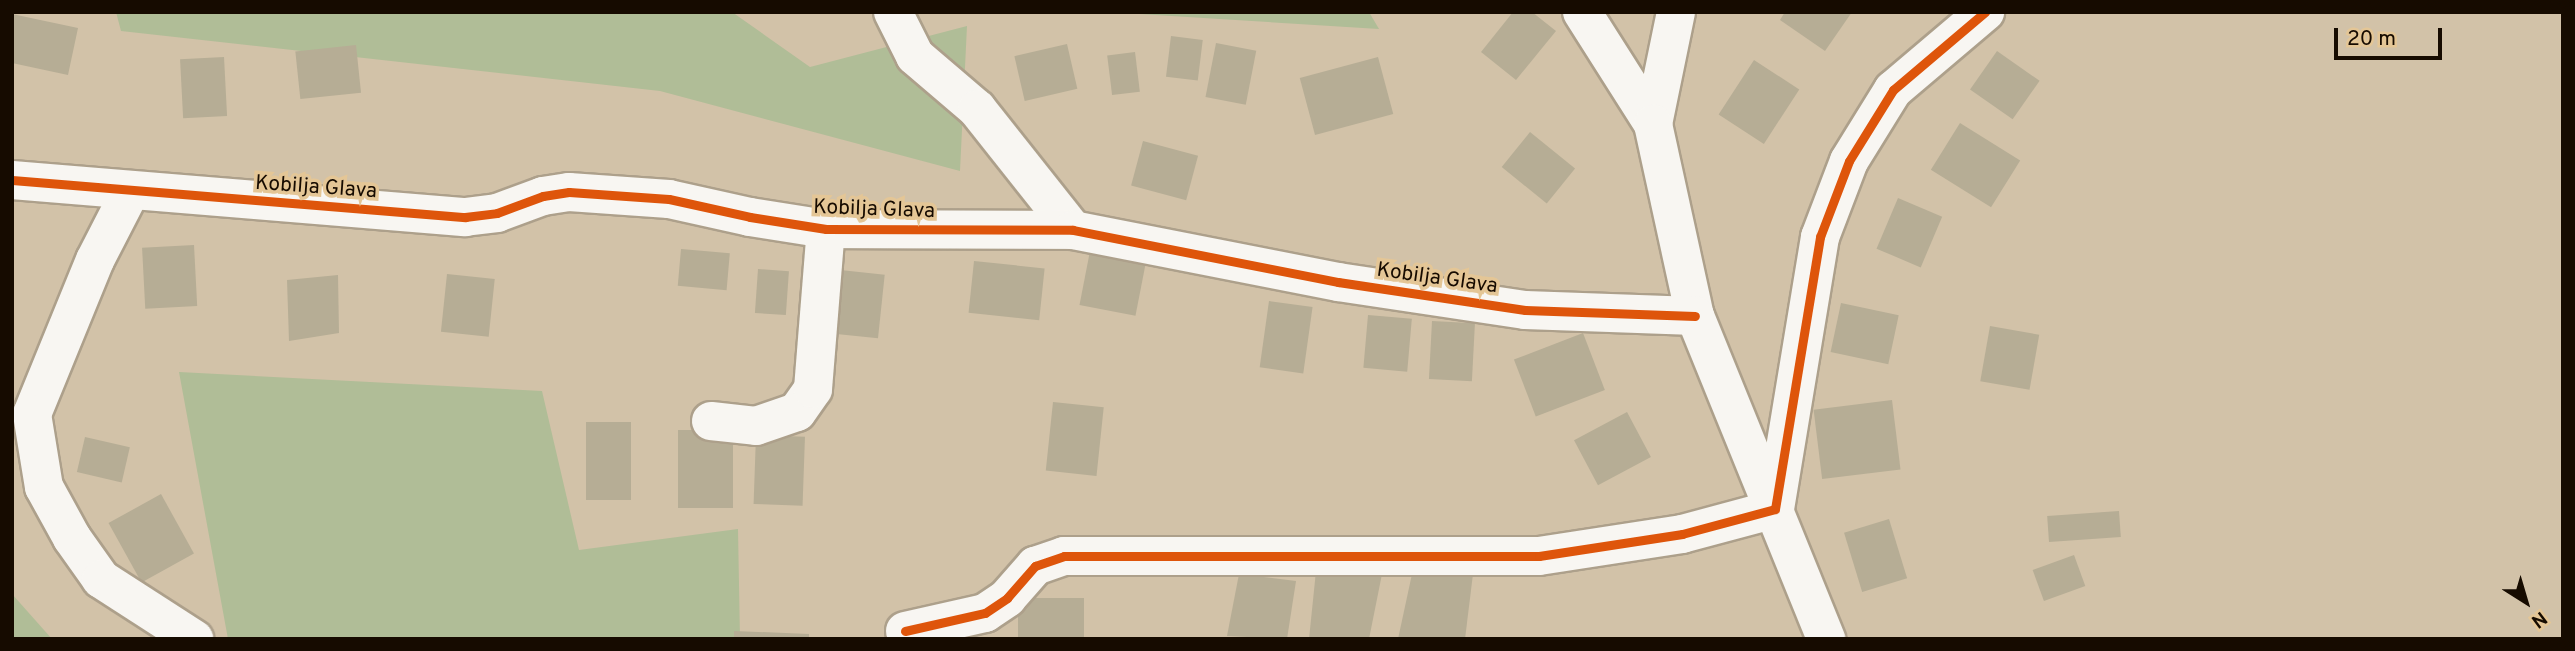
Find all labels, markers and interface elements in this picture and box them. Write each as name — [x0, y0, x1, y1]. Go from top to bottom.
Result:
scale bar — [2337, 14, 2446, 58]
text: 20 m — [2347, 26, 2396, 53]
street label: Kobilja Glava — [254, 171, 378, 205]
street label: Kobilja Glava — [813, 195, 935, 225]
street label: Kobilja Glava — [1375, 258, 1499, 300]
north arrow — [2491, 567, 2561, 637]
text: N — [2526, 605, 2551, 632]

